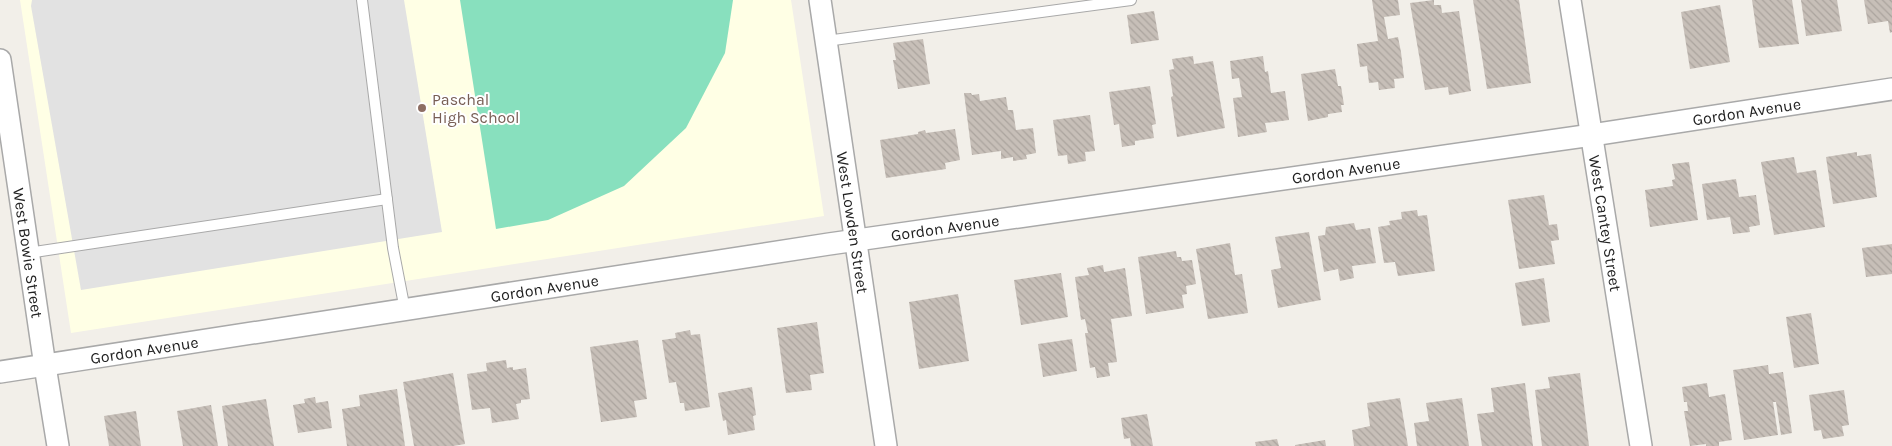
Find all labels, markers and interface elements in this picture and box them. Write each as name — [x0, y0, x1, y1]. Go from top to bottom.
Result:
place label: Paschal High School — [432, 90, 520, 127]
street label: Gordon Avenue — [1691, 94, 1802, 129]
marker: Paschal High School — [416, 102, 428, 114]
street label: West Lowden Street — [833, 150, 873, 295]
street label: Gordon Avenue — [1291, 153, 1401, 187]
street label: West Cantey Street — [1585, 154, 1626, 293]
street label: West Bowie Street — [9, 187, 47, 319]
street label: Gordon Avenue — [890, 210, 1000, 245]
street label: Gordon Avenue — [489, 270, 600, 306]
street label: Gordon Avenue — [89, 332, 200, 367]

